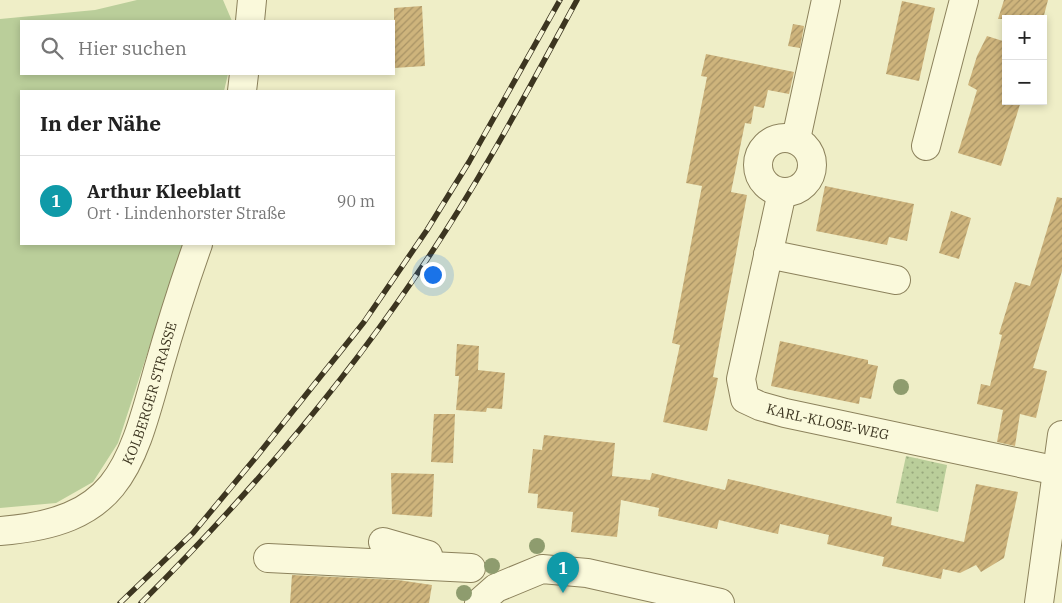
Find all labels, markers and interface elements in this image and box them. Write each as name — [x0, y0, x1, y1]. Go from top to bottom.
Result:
map controls — [1002, 15, 1047, 105]
button: + — [1002, 15, 1047, 60]
search box — [20, 20, 395, 75]
icon: search — [38, 34, 66, 62]
text: Hier suchen — [78, 36, 187, 60]
button: − — [1002, 60, 1047, 105]
text: In der Nähe — [40, 109, 161, 137]
text: Arthur Kleeblatt — [87, 179, 241, 203]
text: 1 — [51, 191, 61, 211]
text: 90 m — [337, 191, 375, 211]
text: Ort · Lindenhorster Straße — [87, 203, 286, 223]
your location — [420, 262, 446, 288]
street label: KOLBERGER STRASSE — [118, 319, 181, 468]
street label: KARL-KLOSE-WEG — [764, 399, 891, 444]
pin: 1 — [547, 552, 579, 593]

